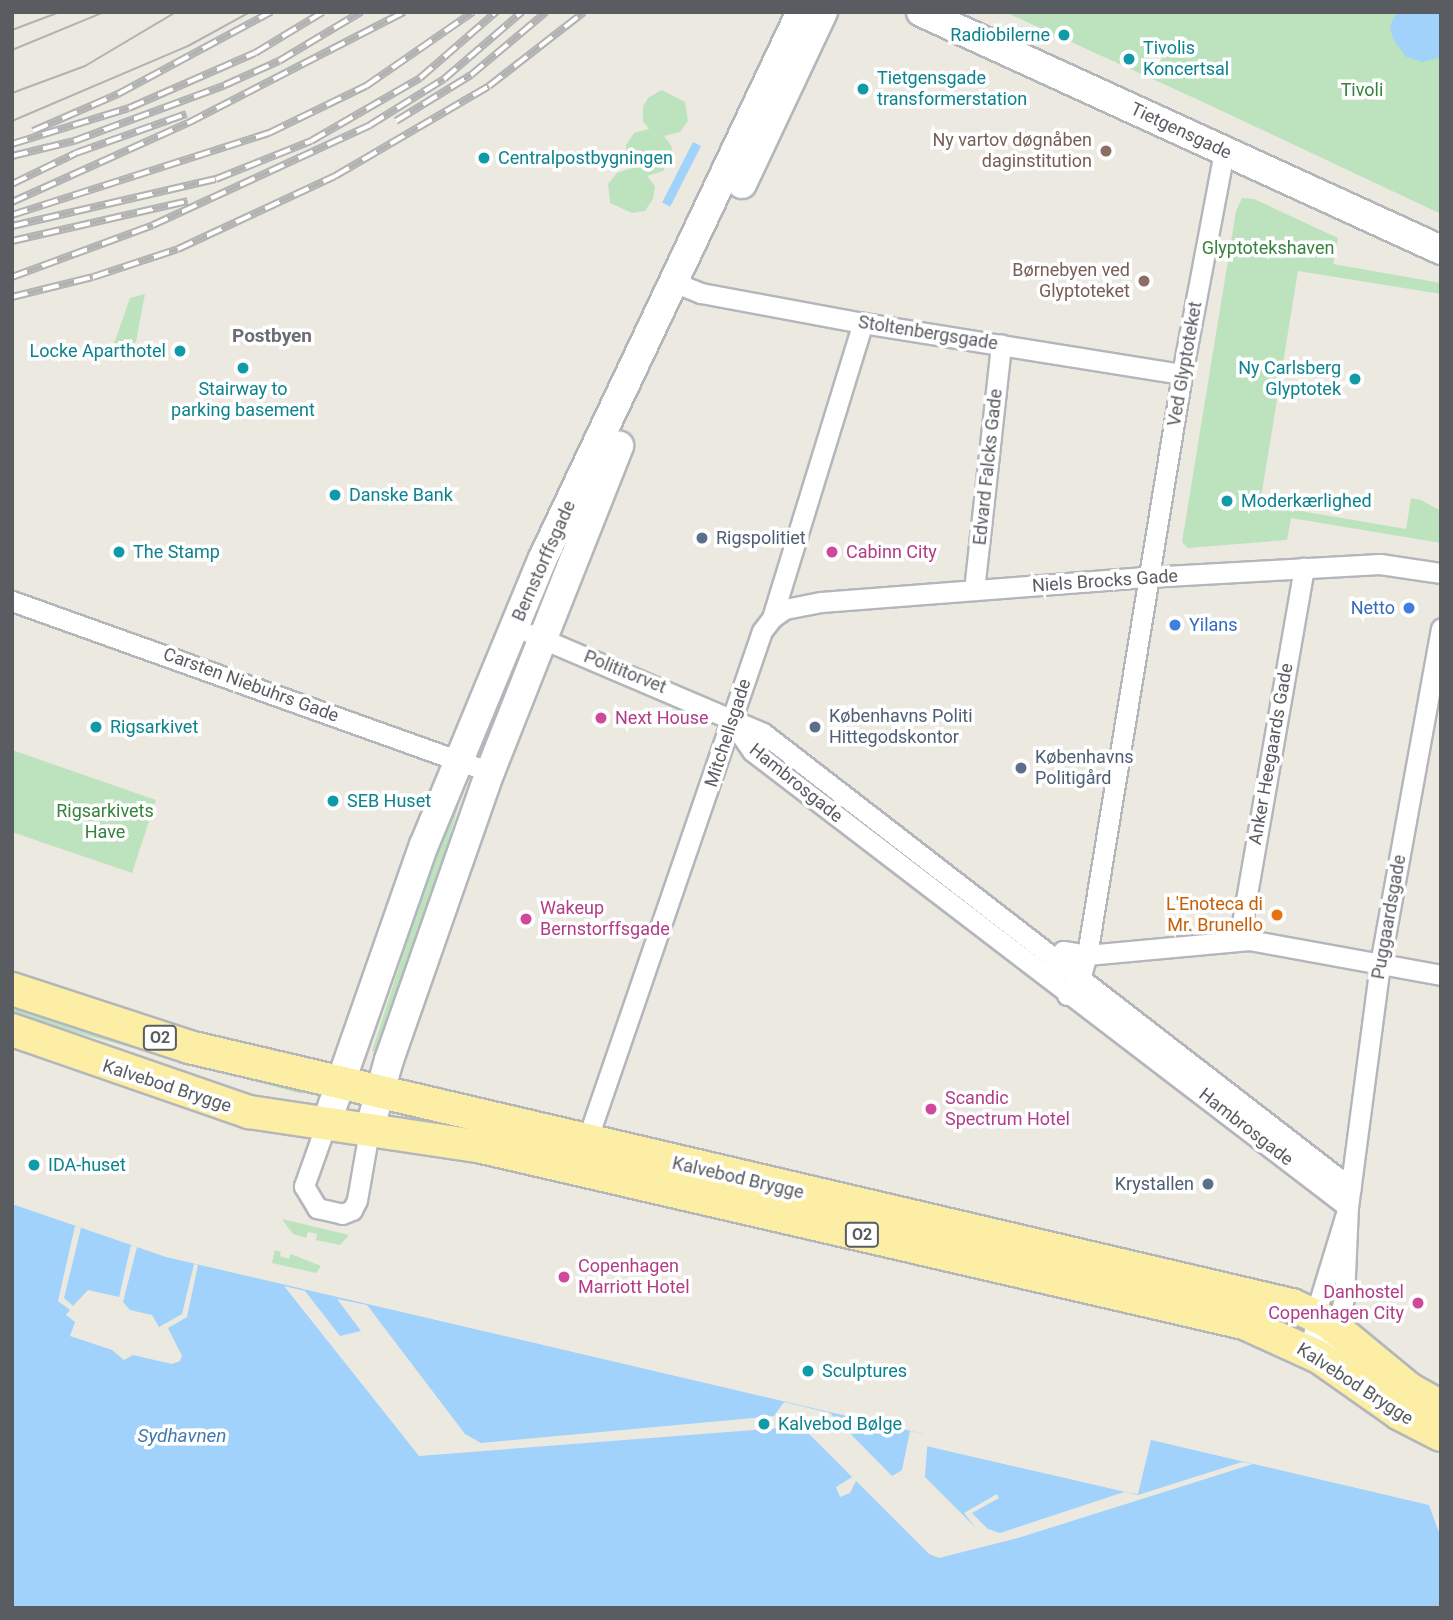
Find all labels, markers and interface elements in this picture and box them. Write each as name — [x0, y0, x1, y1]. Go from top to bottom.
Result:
place label: Radiobilerne — [950, 24, 1050, 46]
marker: Radiobilerne — [1056, 27, 1072, 43]
place label: Tivolis Koncertsal — [1143, 38, 1229, 80]
marker: Tivolis Koncertsal — [1121, 51, 1137, 67]
place label: Tietgensgade transformerstation — [877, 68, 1027, 110]
park label: Tivoli — [1341, 79, 1383, 101]
marker: Tietgensgade transformerstation — [855, 81, 871, 97]
street label: Tietgensgade — [1127, 98, 1235, 164]
place label: Ny vartov døgnåben daginstitution — [932, 130, 1092, 172]
marker: Ny vartov døgnåben daginstitution — [1098, 143, 1114, 159]
place label: Centralpostbygningen — [498, 147, 673, 169]
marker: Centralpostbygningen — [476, 150, 492, 166]
park label: Glyptotekshaven — [1202, 237, 1334, 259]
place label: Børnebyen ved Glyptoteket — [1012, 260, 1130, 302]
marker: Børnebyen ved Glyptoteket — [1136, 273, 1152, 289]
street label: Ved Glyptoteket — [1163, 300, 1207, 428]
street label: Stoltenbergsgade — [857, 311, 999, 355]
district label: Postbyen — [232, 325, 312, 347]
place label: Locke Aparthotel — [30, 340, 166, 362]
marker: Locke Aparthotel — [172, 343, 188, 359]
place label: Ny Carlsberg Glyptotek — [1238, 358, 1341, 400]
marker: Stairway to parking basement — [235, 360, 251, 376]
marker: Ny Carlsberg Glyptotek — [1347, 371, 1363, 387]
place label: Stairway to parking basement — [171, 379, 315, 422]
street label: Edvard Falcks Gade — [969, 388, 1007, 546]
place label: Danske Bank — [349, 484, 453, 506]
marker: Danske Bank — [327, 487, 343, 503]
place label: Moderkærlighed — [1241, 490, 1372, 512]
marker: Moderkærlighed — [1219, 493, 1235, 509]
street label: Bernstorffsgade — [508, 497, 580, 625]
place label: Rigspolitiet — [716, 527, 806, 549]
marker: Rigspolitiet — [694, 530, 710, 546]
place label: The Stamp — [133, 541, 220, 563]
place label: Cabinn City — [846, 541, 937, 563]
marker: The Stamp — [111, 544, 127, 560]
marker: Cabinn City — [824, 544, 840, 560]
street label: Niels Brocks Gade — [1031, 565, 1179, 597]
place label: Netto — [1351, 597, 1395, 619]
marker: Netto — [1401, 600, 1417, 616]
place label: Yilans — [1189, 614, 1238, 636]
marker: Yilans — [1167, 617, 1183, 633]
street label: Carsten Niebuhrs Gade — [160, 643, 342, 727]
street label: Polititorvet — [581, 646, 669, 698]
street label: Anker Heegaards Gade — [1244, 662, 1298, 846]
street label: Mitchellsgade — [700, 676, 756, 790]
place label: Københavns Politi Hittegodskontor — [829, 706, 973, 748]
place label: Next House — [615, 707, 709, 729]
marker: Next House — [593, 710, 609, 726]
place label: Rigsarkivet — [110, 716, 198, 738]
marker: Rigsarkivet — [88, 719, 104, 735]
marker: Københavns Politi Hittegodskontor — [807, 719, 823, 735]
street label: Hambrosgade — [745, 739, 847, 827]
place label: Københavns Politigård — [1035, 747, 1134, 790]
marker: Københavns Politigård — [1013, 760, 1029, 776]
place label: SEB Huset — [347, 790, 431, 812]
marker: SEB Huset — [325, 793, 341, 809]
park label: Rigsarkivets Have — [56, 801, 154, 844]
street label: Puggaardsgade — [1367, 853, 1411, 981]
place label: L'Enoteca di Mr. Brunello — [1166, 894, 1263, 936]
place label: Wakeup Bernstorffsgade — [540, 898, 670, 940]
marker: L'Enoteca di Mr. Brunello — [1269, 907, 1285, 923]
marker: Wakeup Bernstorffsgade — [518, 911, 534, 927]
road number: O2 — [142, 1026, 178, 1050]
street label: Kalvebod Brygge — [100, 1055, 234, 1117]
street label: Hambrosgade — [1195, 1084, 1297, 1170]
place label: Scandic Spectrum Hotel — [945, 1088, 1070, 1130]
marker: Scandic Spectrum Hotel — [923, 1101, 939, 1117]
street label: Kalvebod Brygge — [670, 1152, 806, 1204]
place label: IDA-huset — [48, 1154, 126, 1176]
marker: IDA-huset — [26, 1157, 42, 1173]
place label: Krystallen — [1115, 1173, 1194, 1195]
marker: Krystallen — [1200, 1176, 1216, 1192]
road number: O2 — [844, 1222, 880, 1247]
place label: Copenhagen Marriott Hotel — [578, 1256, 690, 1298]
marker: Copenhagen Marriott Hotel — [556, 1269, 572, 1285]
place label: Danhostel Copenhagen City — [1268, 1282, 1404, 1324]
marker: Danhostel Copenhagen City — [1410, 1295, 1426, 1311]
street label: Kalvebod Brygge — [1293, 1338, 1417, 1430]
place label: Sculptures — [822, 1360, 907, 1382]
marker: Sculptures — [800, 1363, 816, 1379]
place label: Kalvebod Bølge — [778, 1413, 902, 1435]
marker: Kalvebod Bølge — [756, 1416, 772, 1432]
water label: Sydhavnen — [137, 1425, 227, 1447]

